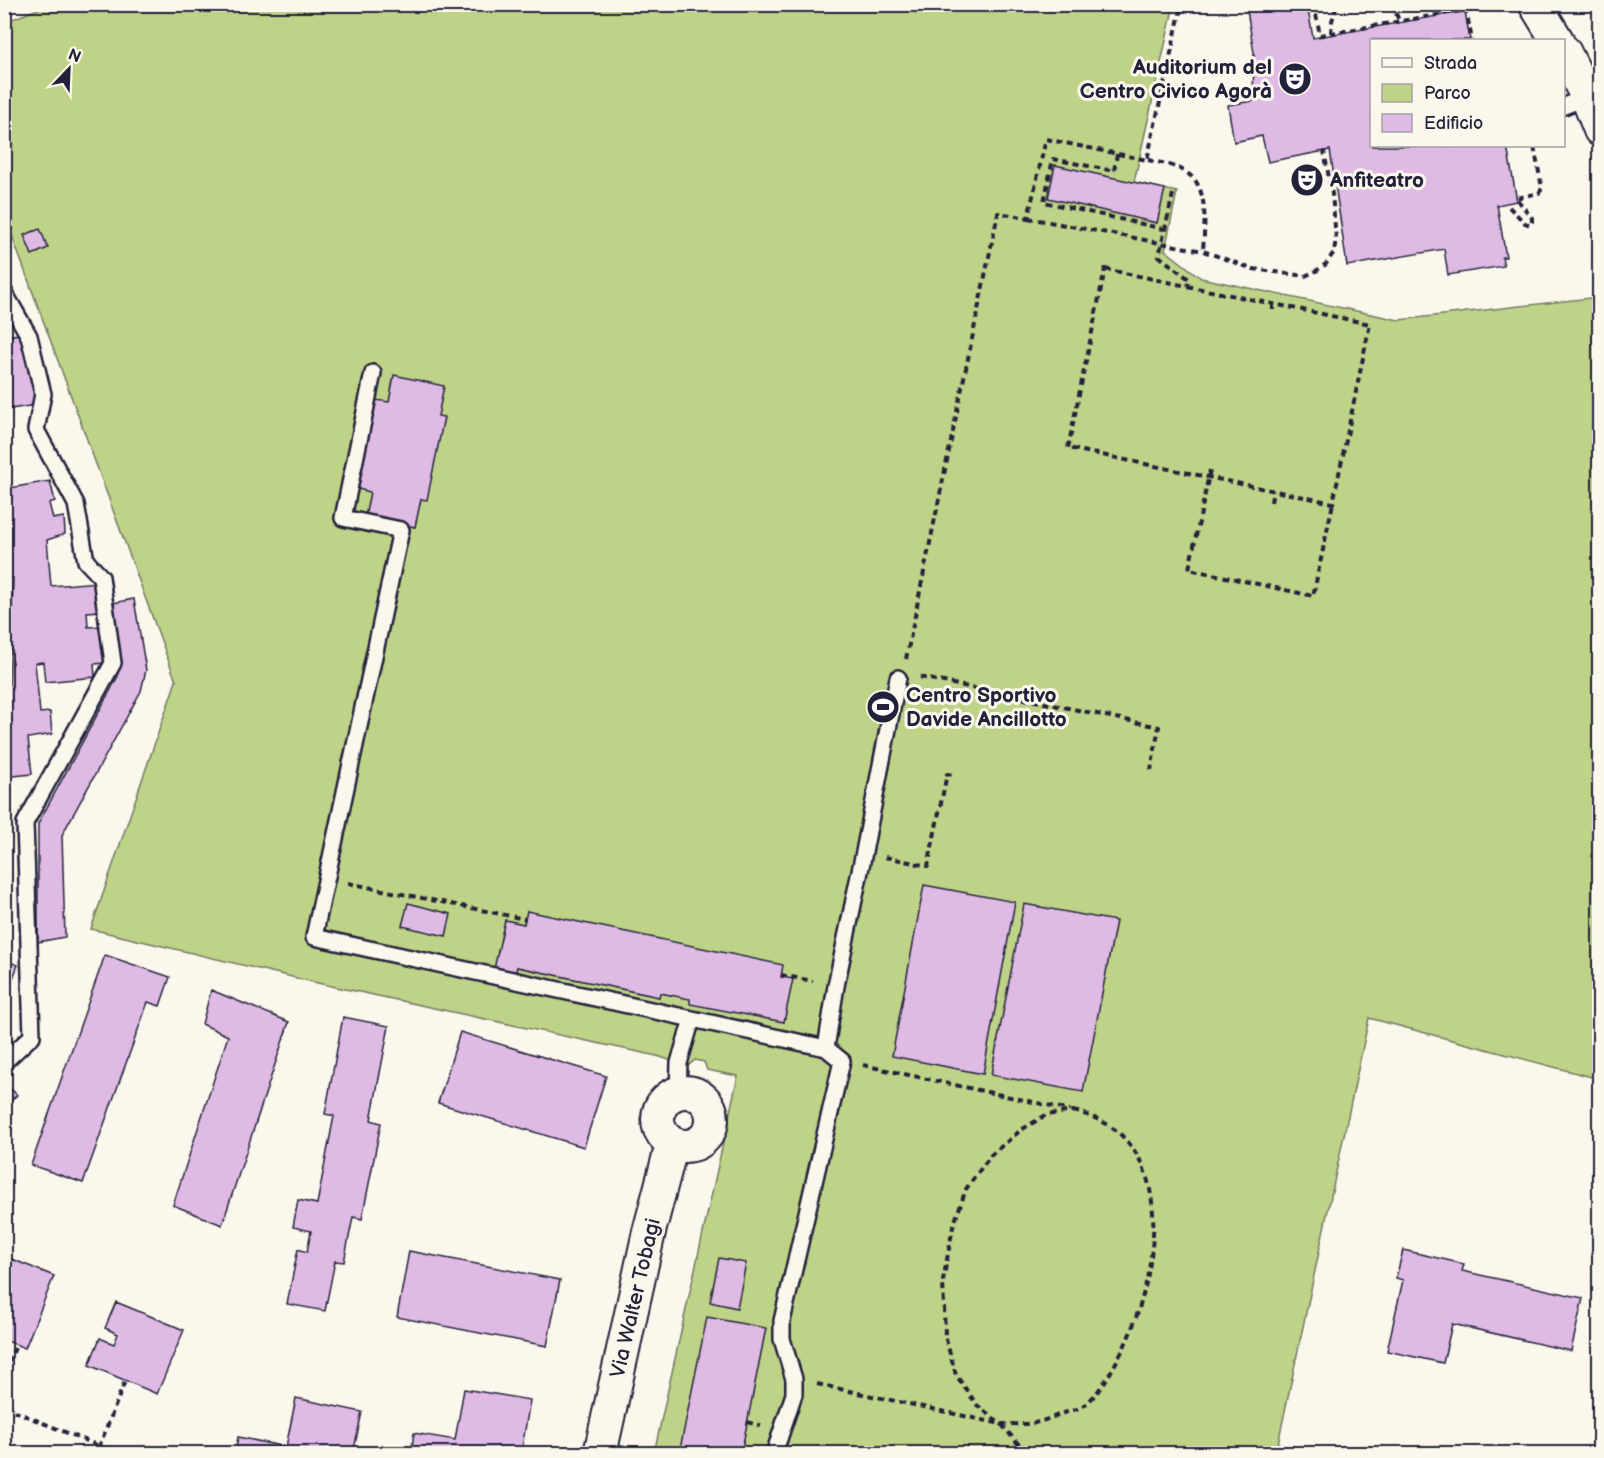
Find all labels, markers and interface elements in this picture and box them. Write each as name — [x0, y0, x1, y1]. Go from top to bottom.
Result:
north arrow — [39, 39, 99, 99]
legend — [1370, 39, 1565, 147]
text: N — [65, 45, 84, 68]
text: Strada — [1424, 53, 1477, 74]
place label: Auditorium del Centro Civico Agorà — [1080, 55, 1272, 104]
theatre icon: Auditorium del Centro Civico Agorà — [1277, 61, 1313, 97]
text: Parco — [1424, 83, 1471, 104]
text: Edificio — [1424, 113, 1483, 134]
theatre icon: Anfiteatro — [1289, 162, 1325, 198]
place label: Anfiteatro — [1329, 168, 1424, 193]
place label: Centro Sportivo Davide Ancillotto — [906, 683, 1067, 732]
sports icon: Centro Sportivo Davide Ancillotto — [865, 689, 901, 725]
street label: Via Walter Tobagi — [605, 1216, 666, 1380]

